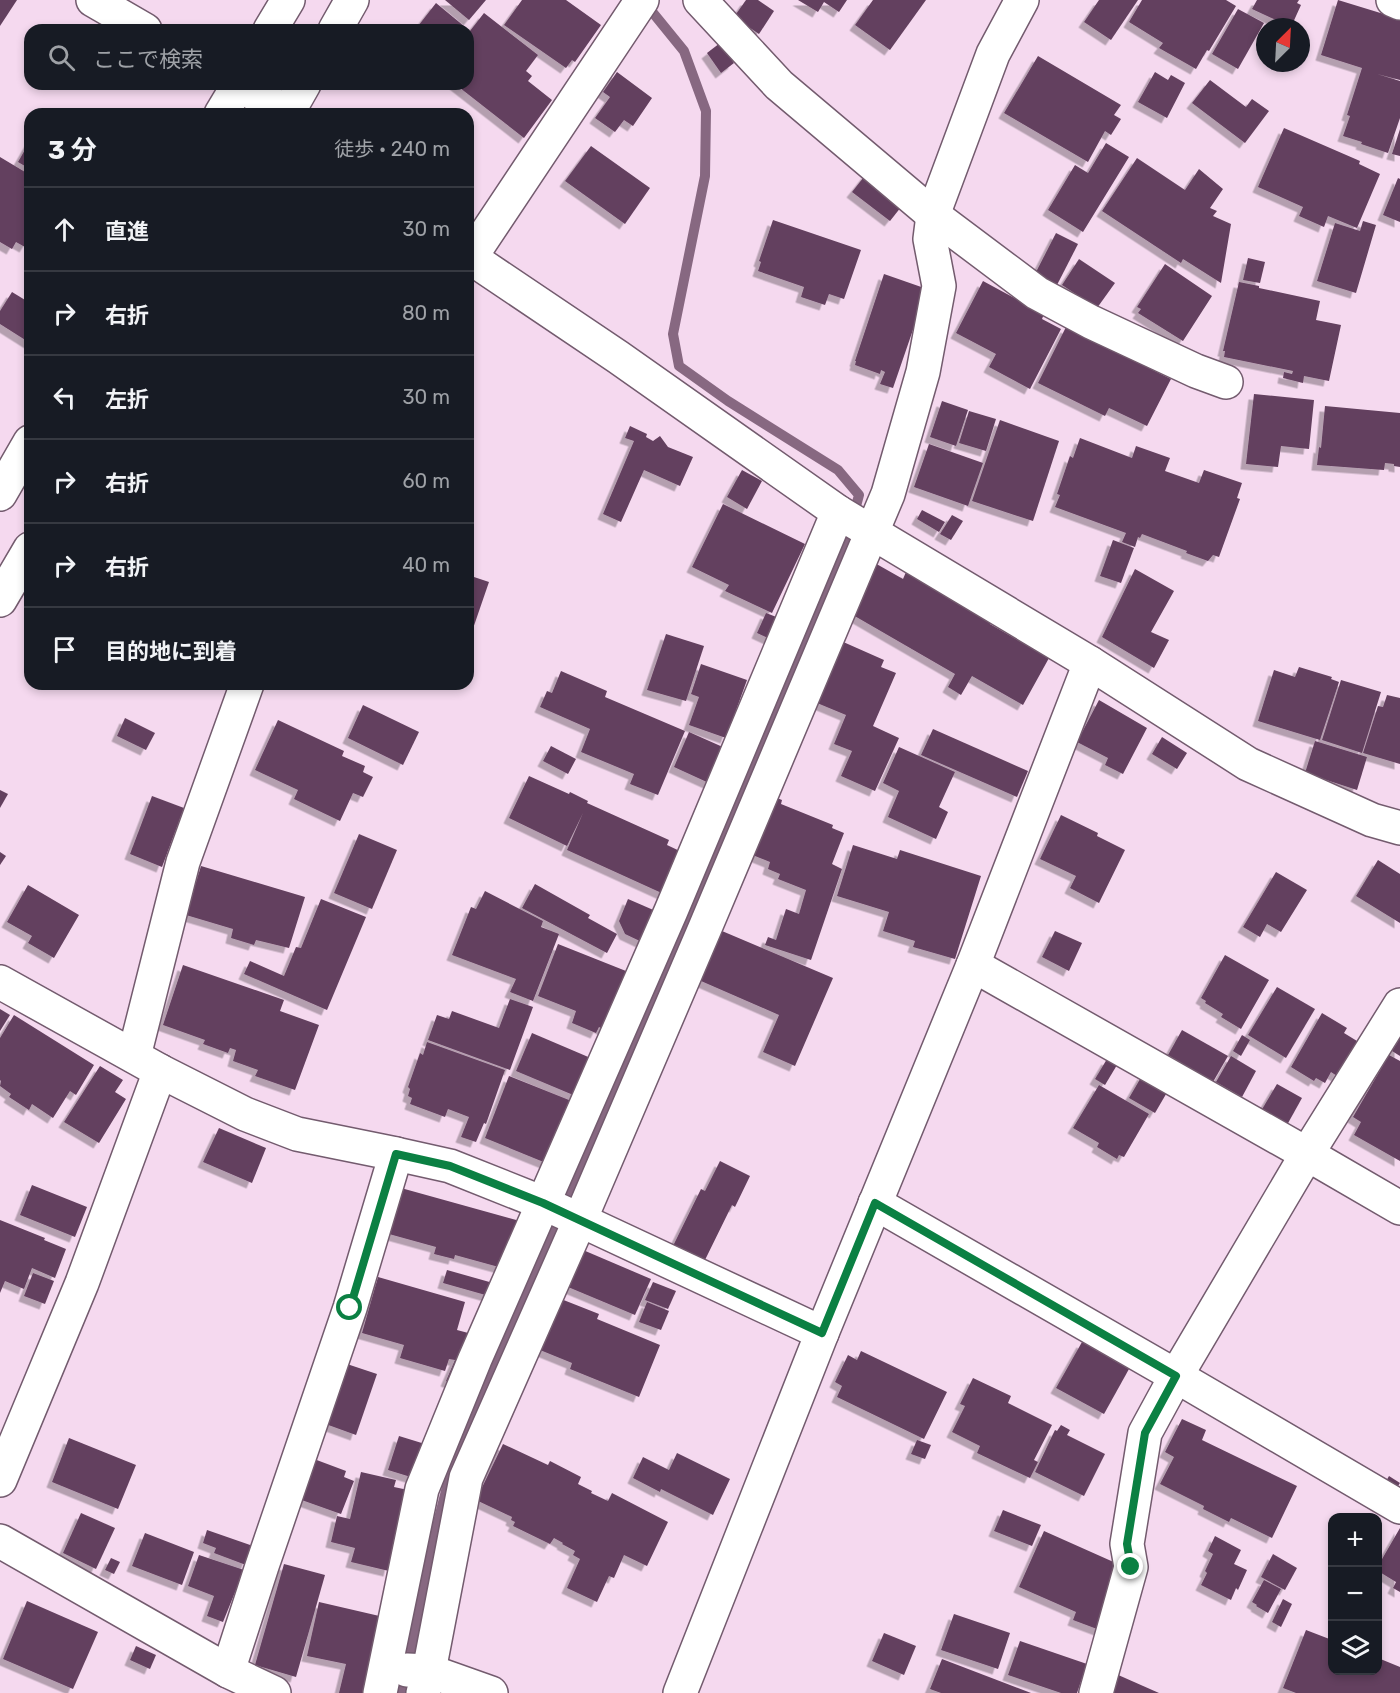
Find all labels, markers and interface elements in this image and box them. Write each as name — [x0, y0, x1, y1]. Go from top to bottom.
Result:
north arrow — [1256, 18, 1310, 72]
search box — [24, 24, 474, 90]
icon: search — [45, 41, 78, 74]
text: ここで検索 — [93, 46, 203, 73]
text: 3 分 — [48, 135, 97, 166]
text: 徒歩 · 240 m — [334, 137, 450, 161]
icon: ahead — [48, 213, 81, 246]
text: 30 m — [403, 217, 450, 241]
text: 直進 — [105, 218, 149, 245]
icon: right — [48, 297, 81, 330]
text: 80 m — [402, 301, 450, 325]
text: 右折 — [105, 302, 149, 329]
icon: left — [48, 381, 81, 414]
text: 30 m — [403, 385, 450, 409]
text: 左折 — [105, 386, 149, 413]
icon: right — [48, 465, 81, 498]
text: 60 m — [403, 469, 450, 493]
text: 右折 — [105, 470, 149, 497]
icon: right — [48, 549, 81, 582]
text: 40 m — [402, 553, 450, 577]
text: 右折 — [105, 554, 149, 581]
icon: arrive — [48, 633, 81, 666]
text: 目的地に到着 — [105, 638, 237, 665]
route start — [336, 1294, 362, 1320]
map controls — [1328, 1513, 1382, 1675]
button: + — [1328, 1513, 1382, 1567]
route end — [1117, 1553, 1143, 1579]
button: − — [1328, 1567, 1382, 1621]
button: layers — [1328, 1621, 1382, 1675]

